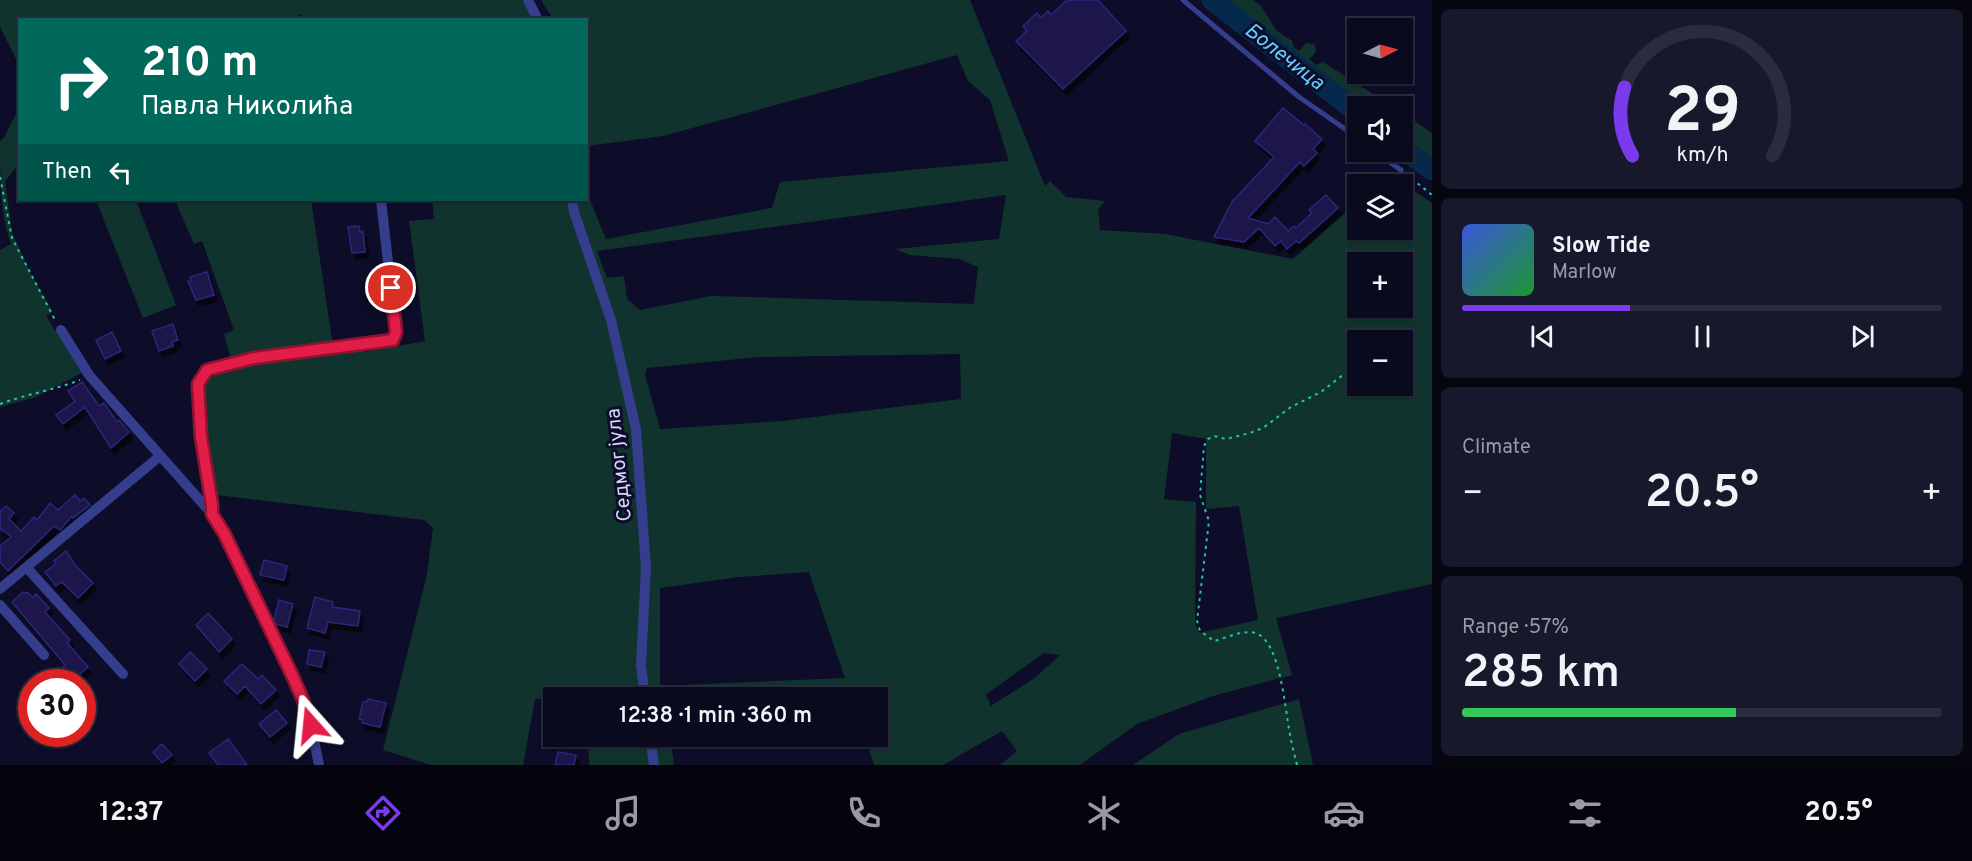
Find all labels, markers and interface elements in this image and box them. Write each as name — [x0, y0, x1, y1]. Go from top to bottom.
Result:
water label: Болечица — [1239, 18, 1330, 97]
north arrow — [1347, 18, 1413, 84]
map controls — [1347, 18, 1413, 396]
text: 210 m — [141, 38, 258, 91]
icon: right — [42, 42, 120, 120]
text: 29 — [1664, 75, 1740, 154]
text: Павла Николића — [141, 90, 353, 124]
button: sound — [1347, 96, 1413, 162]
text: km/h — [1676, 142, 1728, 169]
icon: left — [104, 156, 137, 189]
text: Then — [42, 159, 92, 186]
button: layers — [1347, 174, 1413, 240]
text: Slow Tide — [1552, 233, 1651, 260]
button: + — [1347, 252, 1413, 318]
text: Marlow — [1552, 260, 1616, 286]
pin — [365, 262, 416, 313]
icon: arrive — [374, 271, 407, 304]
icon: previous — [1526, 320, 1559, 353]
icon: pause — [1686, 320, 1719, 353]
icon: next — [1846, 320, 1879, 353]
button: − — [1347, 330, 1413, 396]
street label: Седмог јула — [601, 407, 639, 523]
text: Climate — [1462, 435, 1531, 461]
text: 20.5° — [1645, 466, 1759, 523]
text: − — [1462, 474, 1483, 516]
text: + — [1921, 474, 1942, 516]
text: Range · 57% — [1462, 615, 1569, 641]
text: 285 km — [1462, 646, 1620, 703]
speed limit sign: 30 — [18, 669, 96, 747]
position arrow — [279, 693, 343, 757]
text: 12:38 · 1 min · 360 m — [619, 703, 812, 730]
icon: directions — [362, 792, 404, 834]
icon: music — [602, 792, 644, 834]
icon: phone — [843, 792, 885, 834]
icon: climate — [1083, 792, 1125, 834]
icon: car — [1323, 792, 1365, 834]
icon: filters — [1564, 792, 1606, 834]
text: 12:37 — [99, 796, 163, 830]
text: 20.5° — [1804, 796, 1873, 830]

